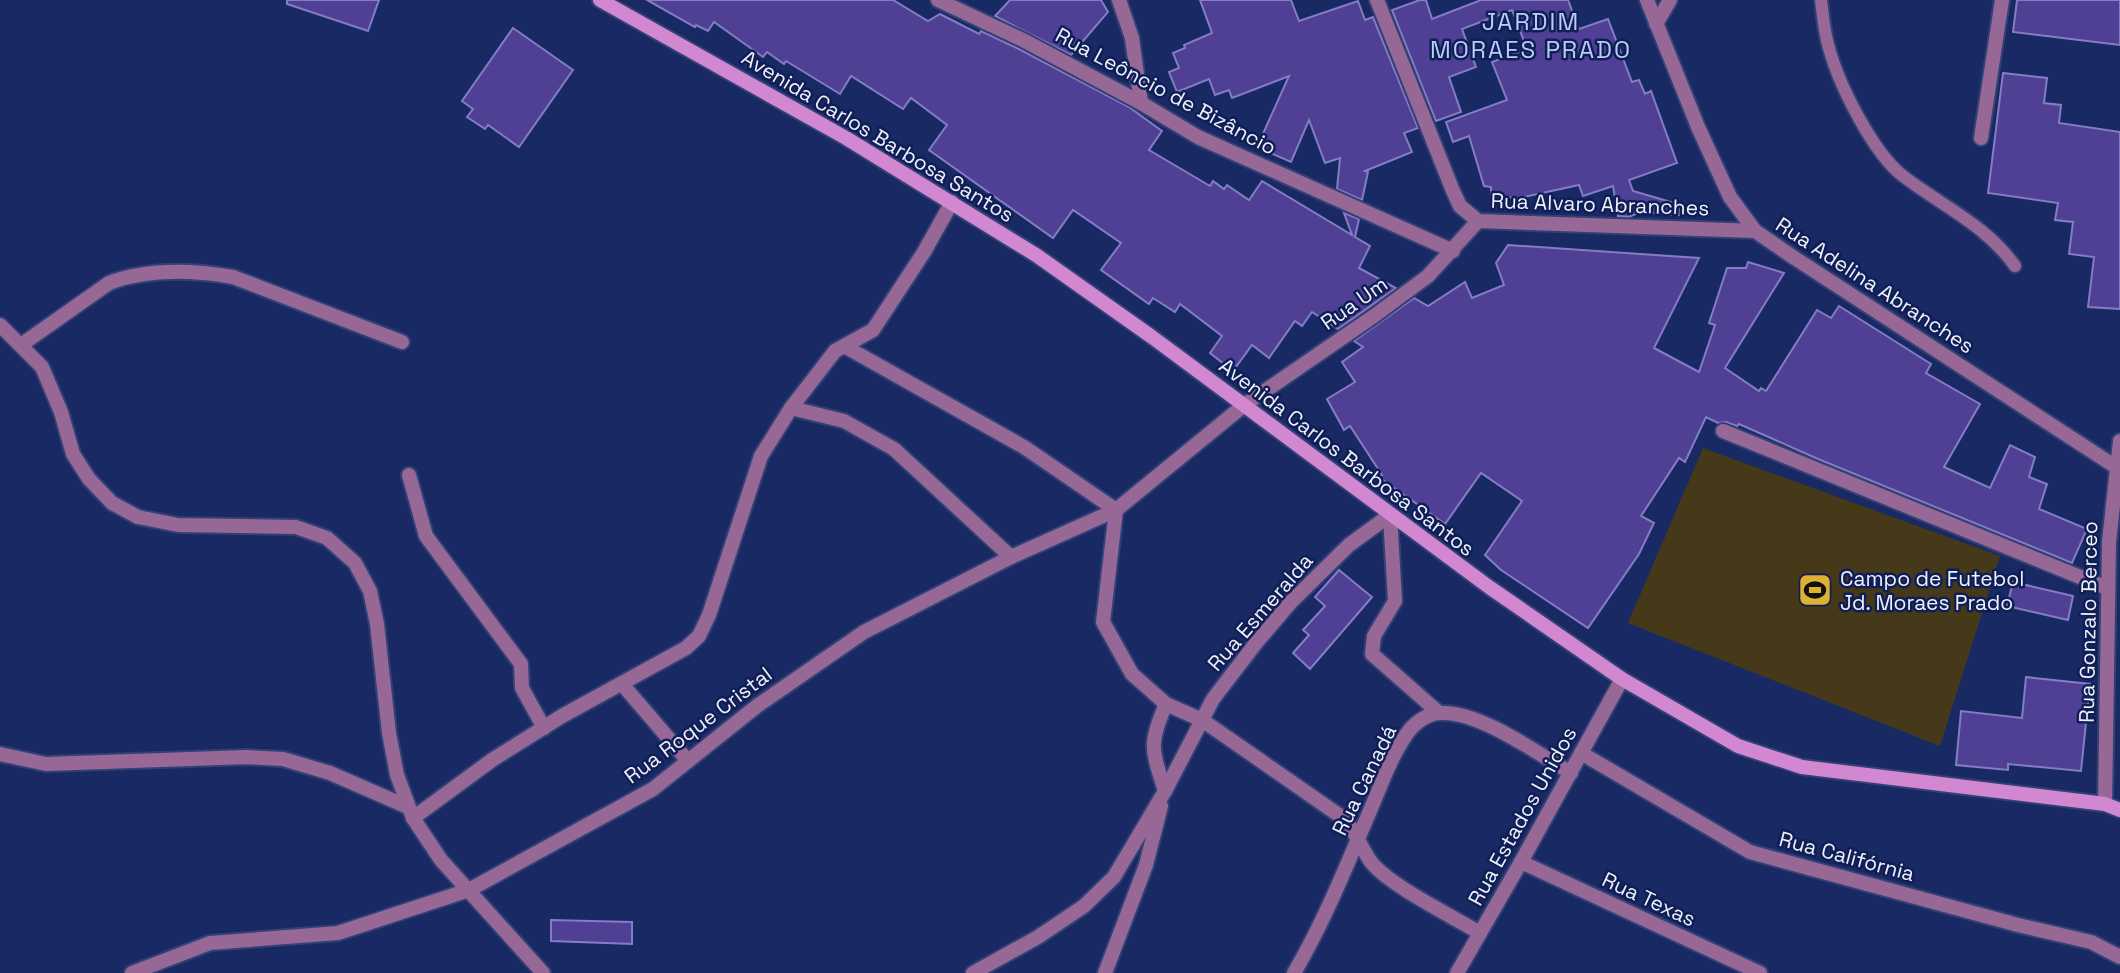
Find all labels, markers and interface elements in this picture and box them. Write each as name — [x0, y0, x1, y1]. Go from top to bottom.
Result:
district label: JARDIM MORAES PRADO — [1430, 6, 1632, 65]
street label: Rua Leôncio de Bizâncio — [1051, 21, 1281, 161]
street label: Avenida Carlos Barbosa Santos — [737, 44, 1019, 228]
street label: Rua Alvaro Abranches — [1490, 187, 1710, 221]
street label: Rua Adelina Abranches — [1771, 211, 1979, 359]
street label: Rua Um — [1315, 270, 1393, 336]
street label: Avenida Carlos Barbosa Santos — [1214, 352, 1480, 562]
street label: Rua Gonzalo Berceo — [2073, 521, 2103, 723]
street label: Rua Esmeralda — [1201, 548, 1319, 676]
place label: Campo de Futebol Jd. Moraes Prado — [1840, 565, 2024, 616]
sports icon: Campo de Futebol Jd. Moraes Prado — [1796, 571, 1834, 609]
street label: Rua Roque Cristal — [619, 661, 777, 789]
street label: Rua Canadá — [1326, 720, 1402, 840]
street label: Rua Estados Unidos — [1462, 722, 1582, 910]
street label: Rua Califórnia — [1776, 825, 1918, 887]
street label: Rua Texas — [1598, 866, 1700, 932]

